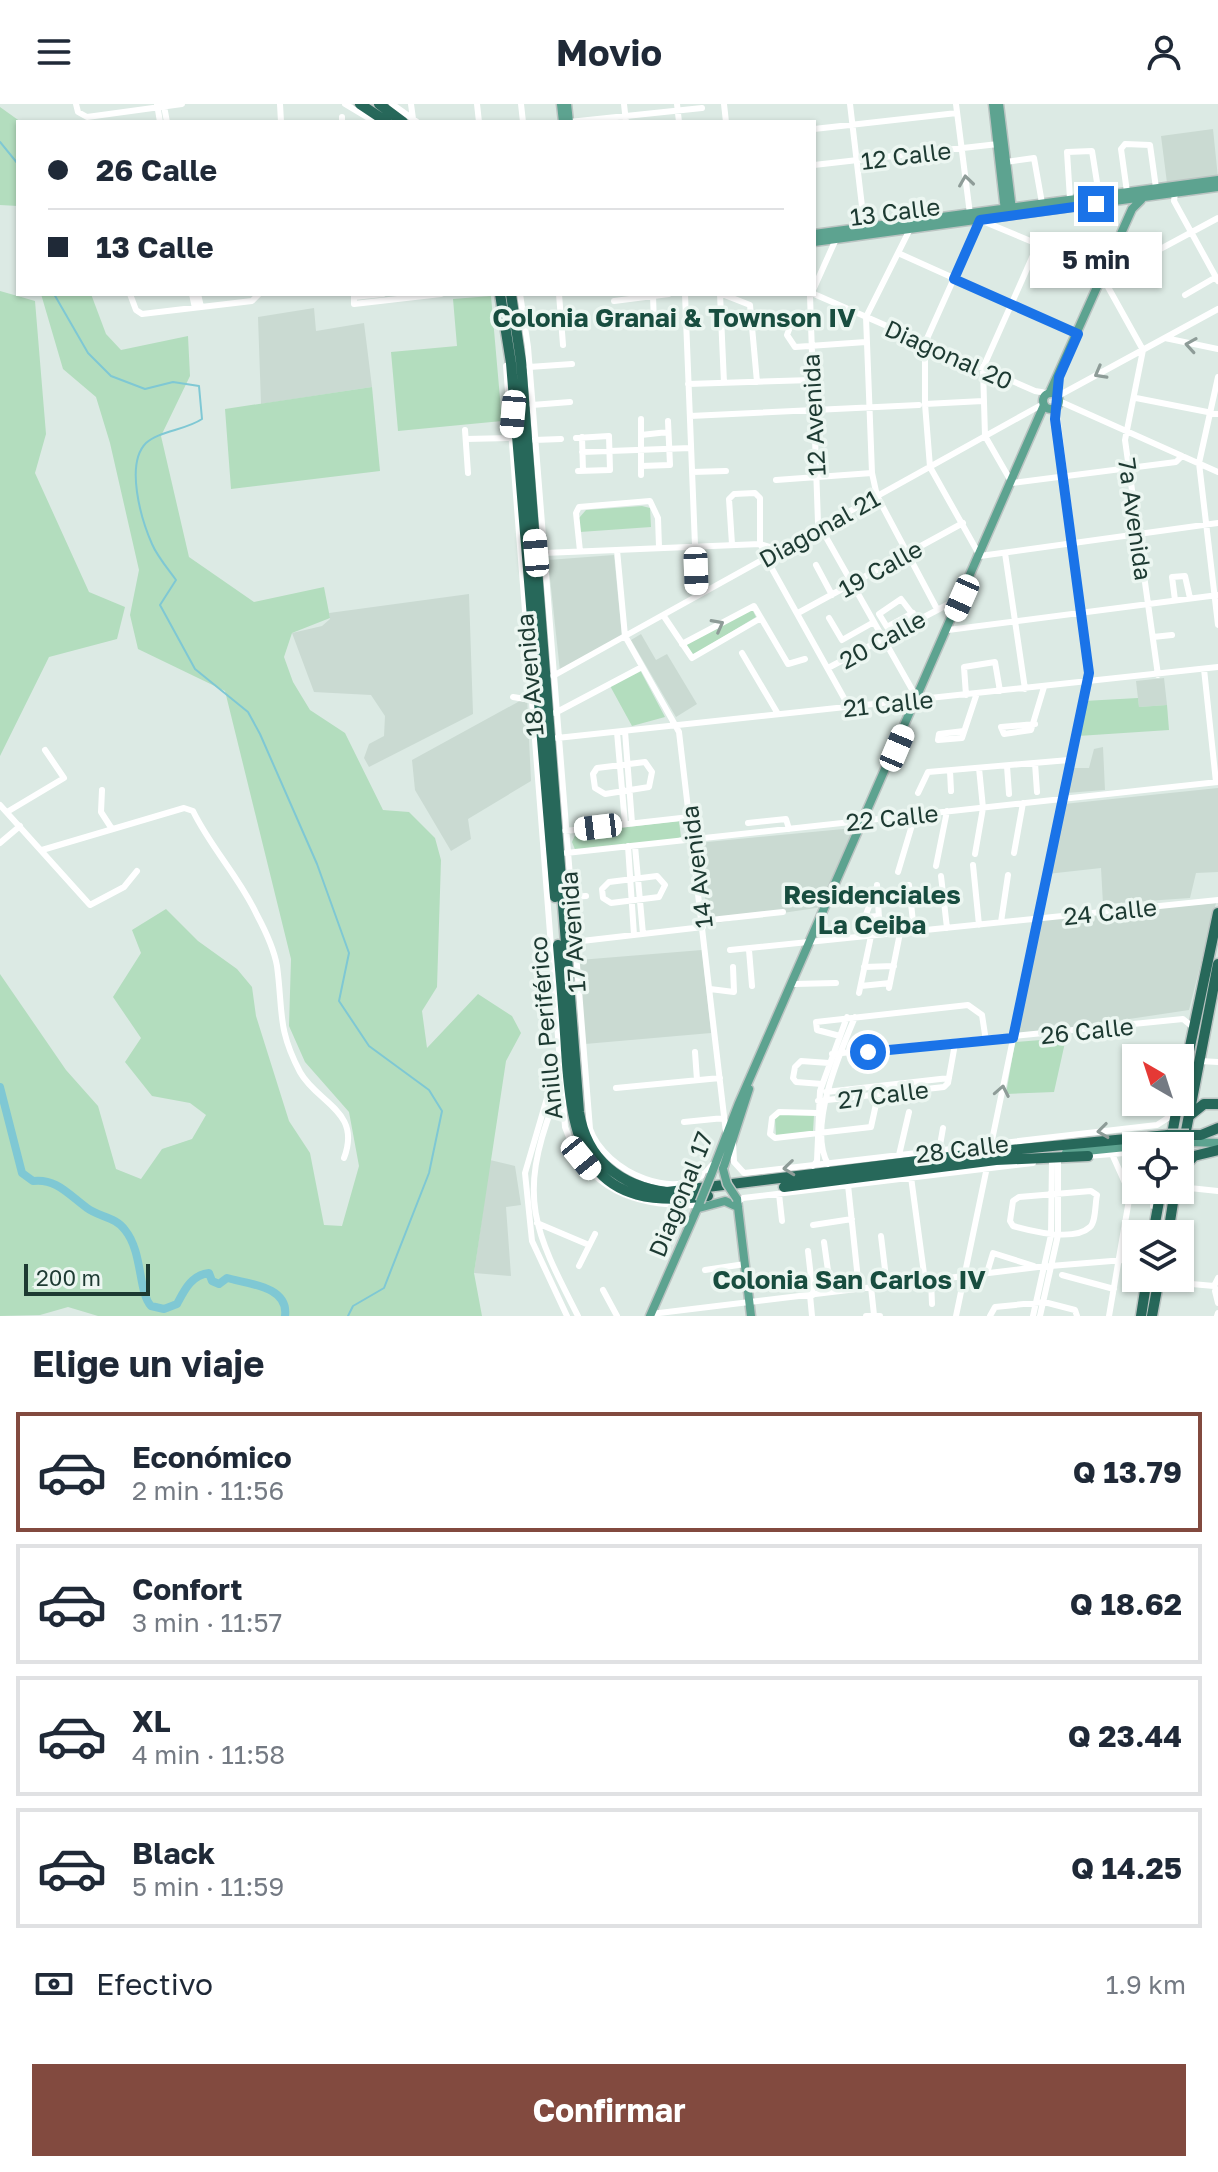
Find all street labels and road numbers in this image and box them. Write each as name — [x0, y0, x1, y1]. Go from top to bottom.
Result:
street label: 12 Calle — [859, 135, 953, 175]
street label: 13 Calle — [848, 191, 942, 231]
street label: Diagonal 20 — [881, 313, 1017, 395]
street label: 12 Avenida — [795, 353, 831, 477]
street label: 7a Avenida — [1113, 456, 1159, 582]
street label: Diagonal 21 — [754, 483, 884, 573]
street label: 19 Calle — [833, 533, 927, 603]
street label: 20 Calle — [834, 604, 930, 674]
street label: 18 Avenida — [509, 612, 549, 738]
street label: 21 Calle — [841, 684, 935, 722]
street label: 22 Calle — [844, 798, 940, 836]
street label: 14 Avenida — [674, 804, 718, 930]
street label: 17 Avenida — [553, 870, 591, 994]
street label: 24 Calle — [1062, 892, 1158, 930]
street label: Anillo Periférico — [523, 935, 567, 1121]
street label: 26 Calle — [1039, 1011, 1135, 1049]
street label: 27 Calle — [836, 1074, 930, 1114]
street label: Diagonal 17 — [642, 1127, 718, 1261]
street label: 28 Calle — [914, 1128, 1010, 1168]

